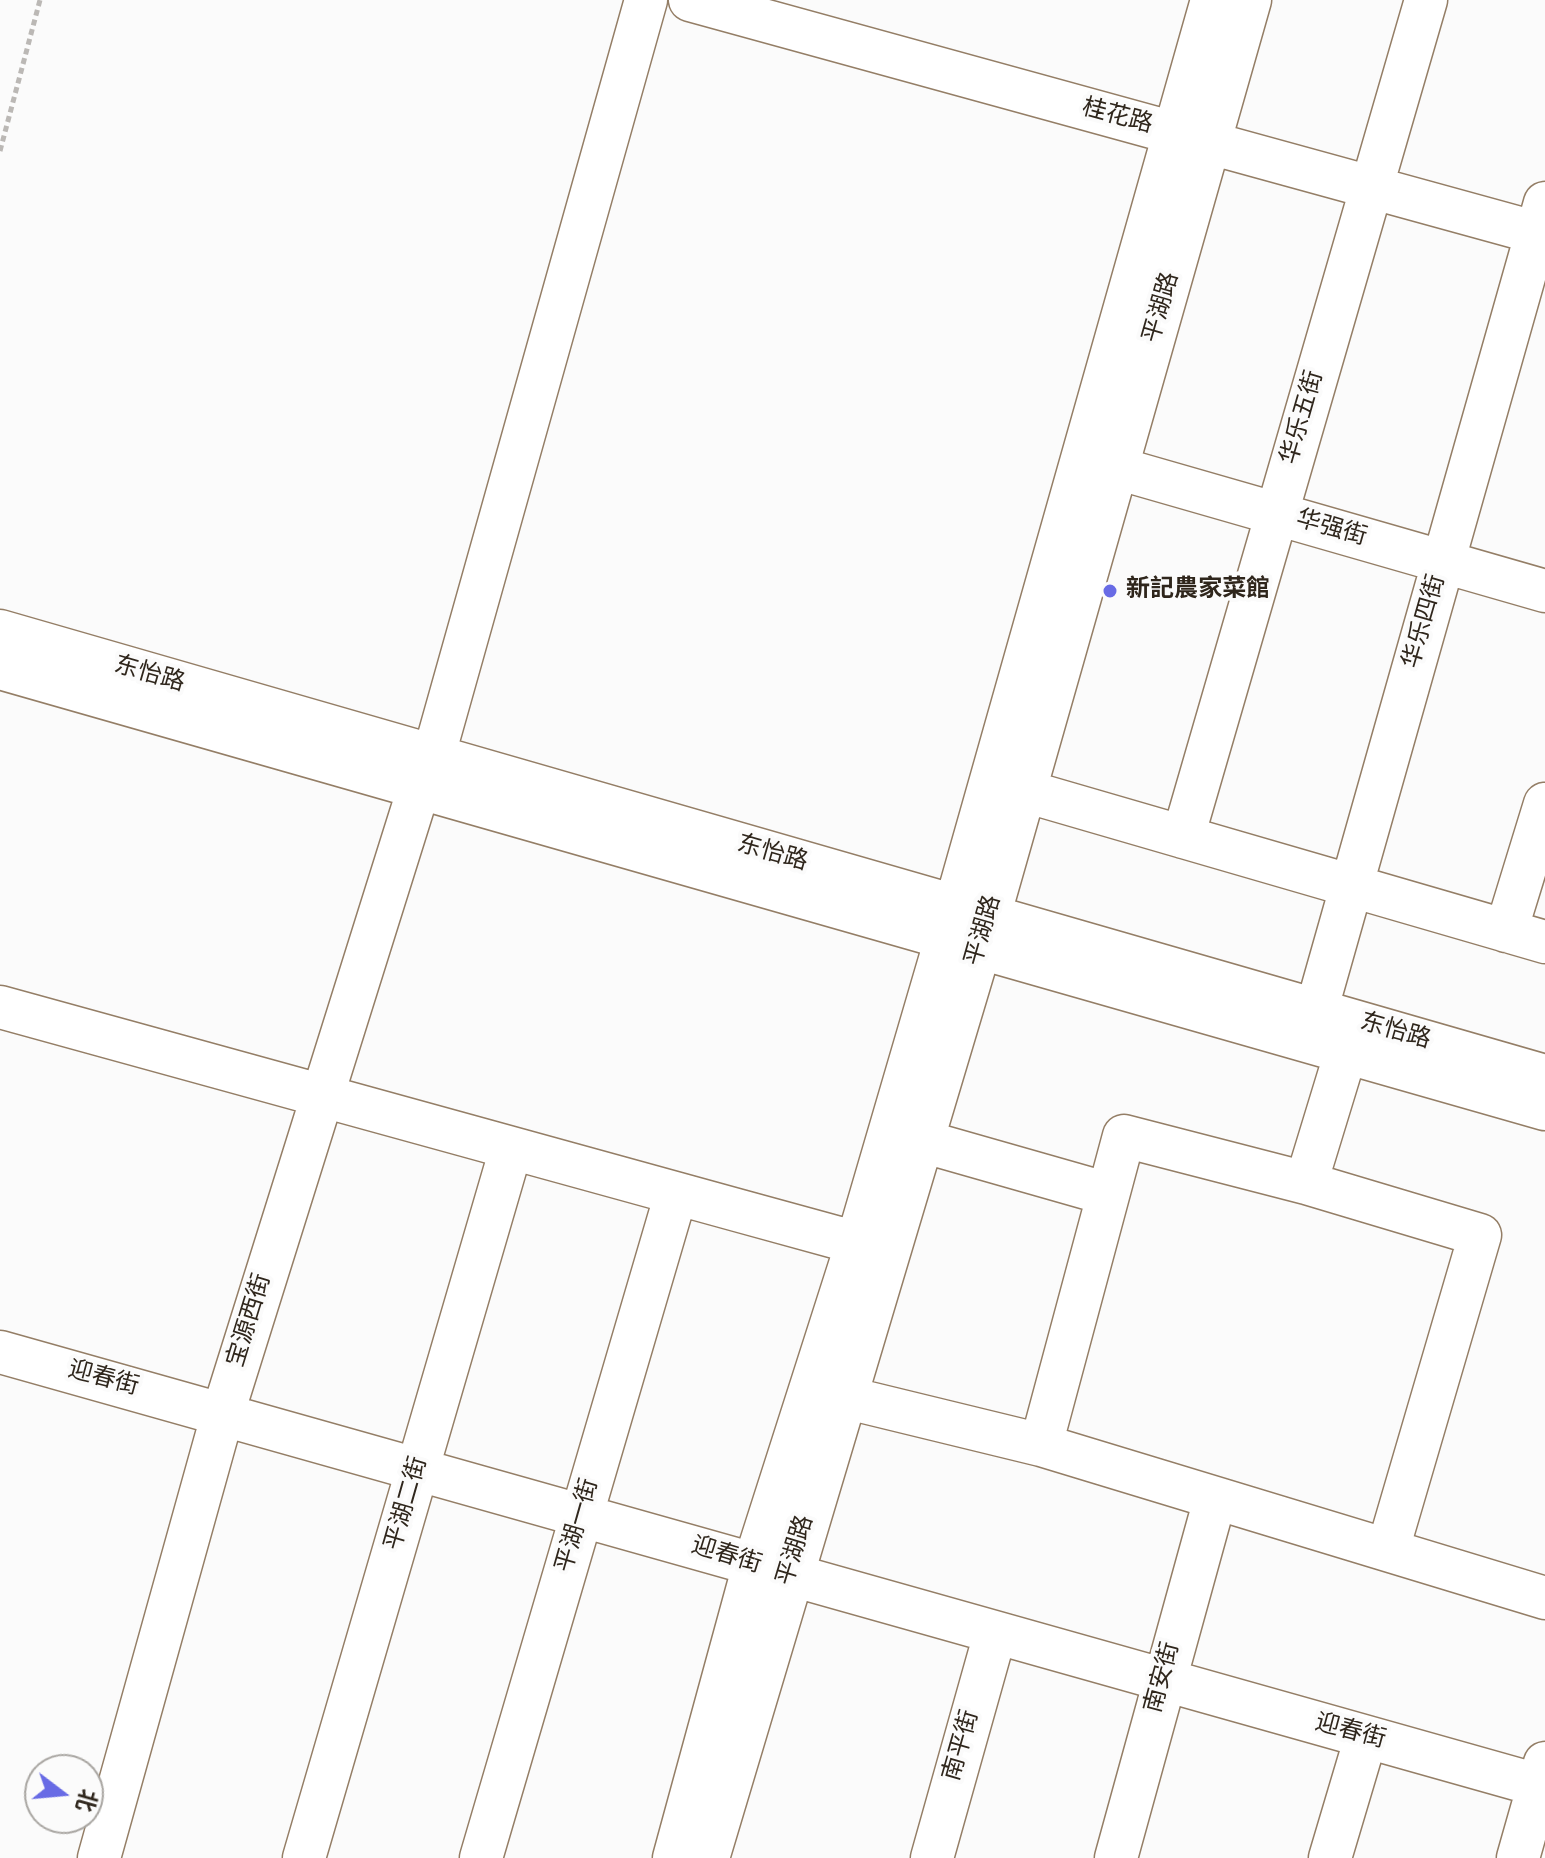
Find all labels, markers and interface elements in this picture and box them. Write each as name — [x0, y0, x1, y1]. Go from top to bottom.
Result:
street label: 桂花路 — [1078, 95, 1156, 141]
street label: 平湖路 — [1139, 269, 1187, 347]
street label: 华乐五街 — [1277, 368, 1331, 468]
street label: 华强街 — [1292, 506, 1370, 554]
street label: 华乐四街 — [1399, 572, 1453, 672]
place label: 新記農家菜館 — [1126, 577, 1270, 605]
marker: 新記農家菜館 — [1101, 582, 1119, 600]
street label: 东怡路 — [110, 652, 188, 700]
street label: 东怡路 — [733, 831, 811, 879]
street label: 平湖路 — [961, 892, 1009, 970]
street label: 东怡路 — [1356, 1009, 1434, 1057]
street label: 宝源西街 — [223, 1271, 279, 1371]
street label: 迎春街 — [64, 1357, 142, 1403]
street label: 平湖二街 — [381, 1454, 435, 1554]
street label: 平湖一街 — [552, 1476, 606, 1576]
street label: 平湖路 — [773, 1512, 821, 1590]
street label: 迎春街 — [687, 1533, 765, 1581]
street label: 南安街 — [1141, 1639, 1187, 1717]
street label: 南平街 — [939, 1707, 987, 1785]
street label: 迎春街 — [1311, 1710, 1389, 1756]
north arrow — [24, 1754, 104, 1834]
text: 北 — [67, 1785, 105, 1815]

